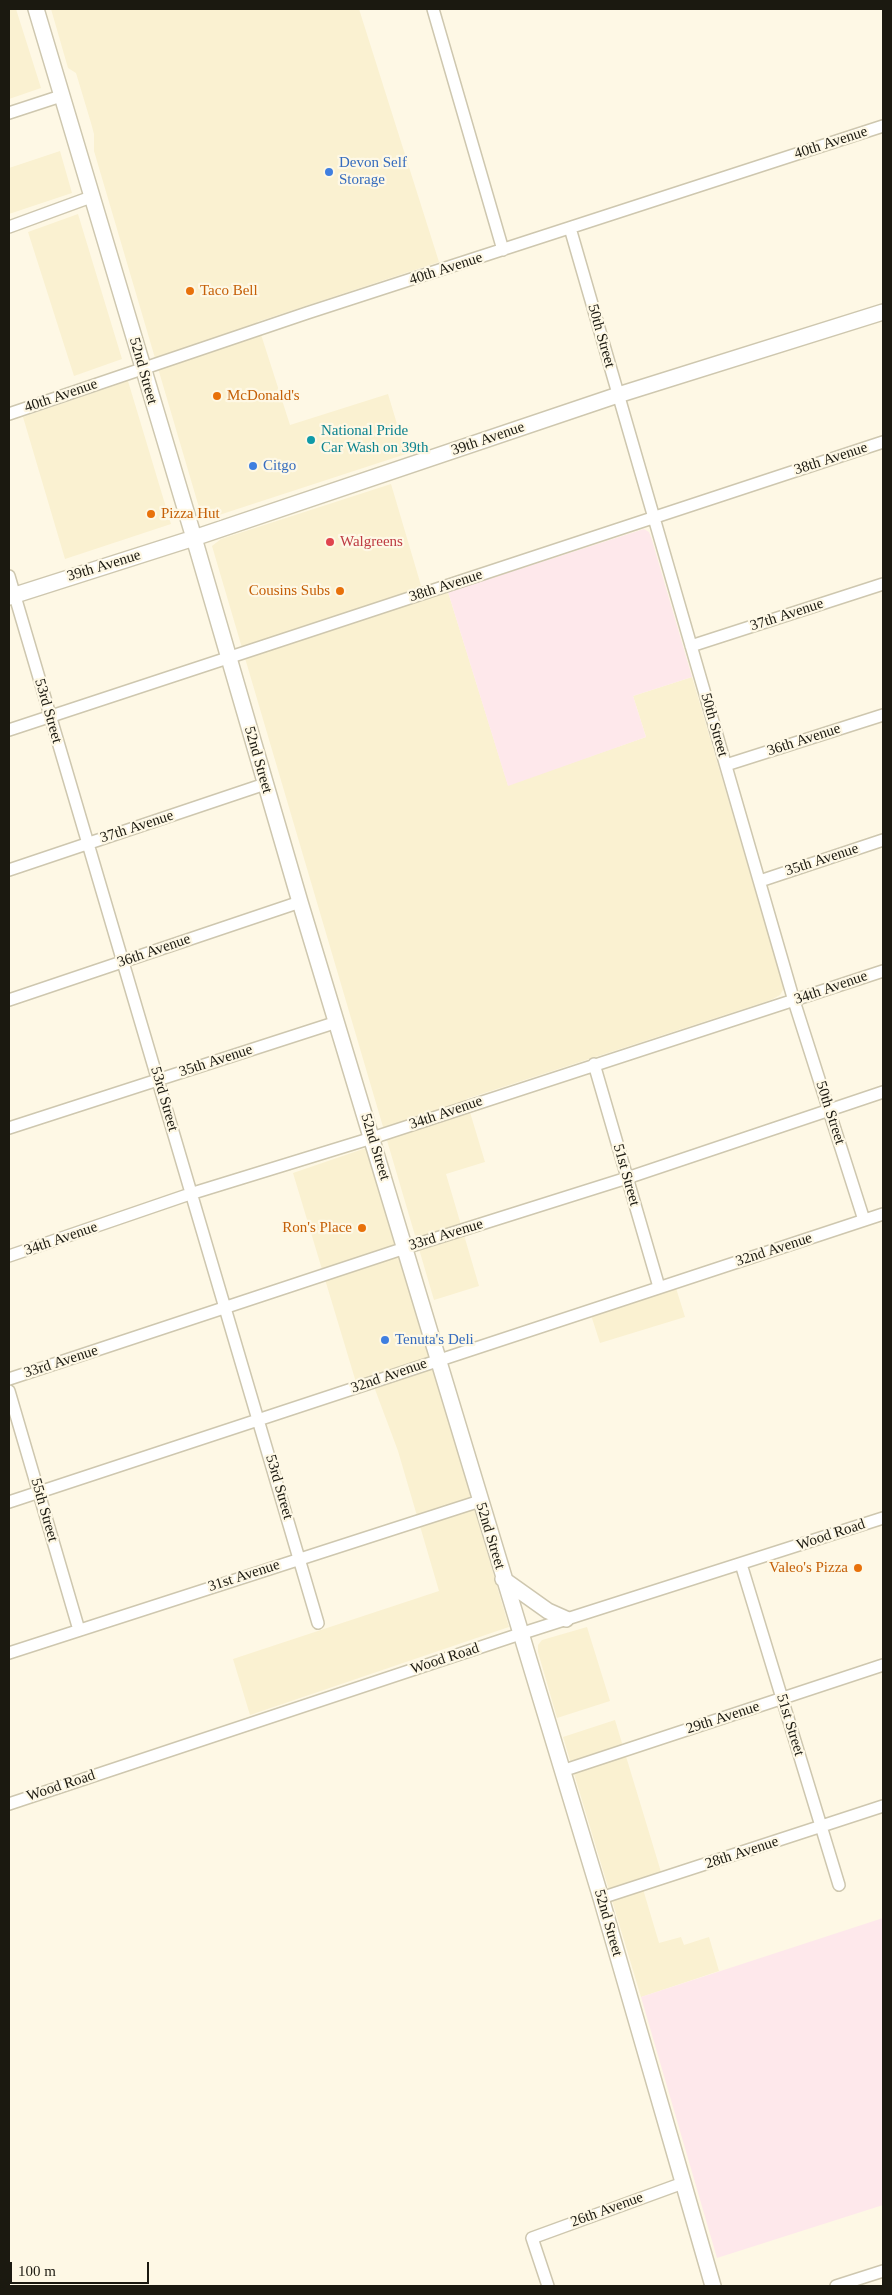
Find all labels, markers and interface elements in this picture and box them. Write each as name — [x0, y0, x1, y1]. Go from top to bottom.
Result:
street label: 40th Avenue — [792, 123, 870, 163]
place label: Devon Self Storage — [339, 154, 407, 189]
marker: Devon Self Storage — [323, 166, 335, 178]
street label: 40th Avenue — [407, 249, 485, 289]
place label: Taco Bell — [200, 282, 258, 300]
marker: Taco Bell — [184, 285, 196, 297]
street label: 50th Street — [583, 302, 619, 370]
street label: 52nd Street — [125, 335, 161, 407]
street label: 40th Avenue — [22, 375, 100, 417]
place label: McDonald's — [227, 387, 300, 405]
marker: McDonald's — [211, 390, 223, 402]
street label: 39th Avenue — [449, 418, 527, 460]
place label: National Pride Car Wash on 39th — [321, 422, 429, 457]
marker: National Pride Car Wash on 39th — [305, 434, 317, 446]
street label: 38th Avenue — [792, 439, 870, 479]
place label: Citgo — [263, 457, 296, 475]
marker: Citgo — [247, 460, 259, 472]
place label: Pizza Hut — [161, 505, 220, 523]
marker: Pizza Hut — [145, 508, 157, 520]
place label: Walgreens — [340, 533, 403, 551]
marker: Walgreens — [324, 536, 336, 548]
street label: 39th Avenue — [65, 546, 143, 586]
street label: 38th Avenue — [407, 566, 485, 606]
place label: Cousins Subs — [249, 582, 330, 600]
marker: Cousins Subs — [334, 585, 346, 597]
street label: 37th Avenue — [748, 595, 826, 635]
street label: 53rd Street — [30, 677, 66, 745]
street label: 50th Street — [696, 691, 732, 759]
street label: 36th Avenue — [765, 720, 843, 760]
street label: 52nd Street — [240, 724, 276, 796]
street label: 37th Avenue — [98, 807, 176, 847]
street label: 35th Avenue — [783, 840, 861, 880]
street label: 36th Avenue — [115, 930, 193, 972]
street label: 34th Avenue — [792, 967, 870, 1009]
street label: 35th Avenue — [177, 1041, 255, 1081]
street label: 53rd Street — [146, 1065, 182, 1133]
street label: 50th Street — [811, 1079, 849, 1147]
street label: 34th Avenue — [407, 1092, 485, 1134]
street label: 52nd Street — [356, 1112, 394, 1182]
street label: 51st Street — [609, 1142, 643, 1208]
street label: 33rd Avenue — [407, 1215, 485, 1255]
street label: 34th Avenue — [22, 1218, 100, 1260]
place label: Ron's Place — [282, 1219, 352, 1237]
marker: Ron's Place — [356, 1222, 368, 1234]
street label: 32nd Avenue — [734, 1229, 814, 1271]
place label: Tenuta's Deli — [395, 1331, 474, 1349]
marker: Tenuta's Deli — [379, 1334, 391, 1346]
street label: 33rd Avenue — [22, 1342, 100, 1382]
street label: 32nd Avenue — [349, 1355, 429, 1397]
street label: 53rd Street — [261, 1453, 297, 1521]
street label: 55th Street — [26, 1476, 62, 1544]
street label: 52nd Street — [471, 1501, 509, 1571]
street label: Wood Road — [795, 1515, 867, 1555]
street label: 31st Avenue — [206, 1556, 282, 1596]
place label: Valeo's Pizza — [769, 1559, 848, 1577]
marker: Valeo's Pizza — [852, 1562, 864, 1574]
street label: Wood Road — [409, 1639, 481, 1679]
street label: 51st Street — [772, 1692, 808, 1758]
street label: 29th Avenue — [684, 1698, 762, 1738]
street label: Wood Road — [25, 1766, 97, 1806]
street label: 28th Avenue — [703, 1833, 781, 1873]
street label: 52nd Street — [590, 1887, 626, 1959]
street label: 26th Avenue — [568, 2189, 646, 2231]
scale bar — [12, 2252, 151, 2284]
text: 100 m — [18, 2263, 56, 2279]

